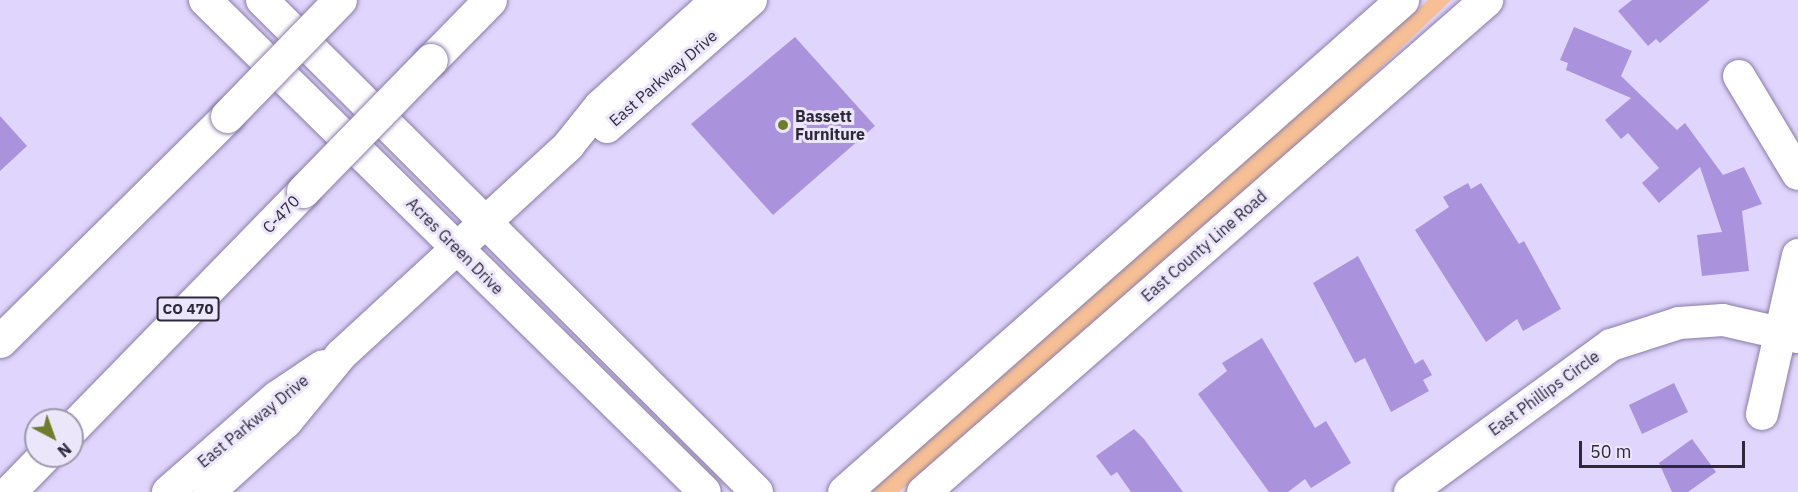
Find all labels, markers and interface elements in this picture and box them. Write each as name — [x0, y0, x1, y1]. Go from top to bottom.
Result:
street label: East Parkway Drive — [605, 26, 721, 130]
place label: Bassett Furniture — [795, 106, 865, 144]
marker: Bassett Furniture — [776, 118, 790, 132]
street label: East County Line Road — [1137, 186, 1271, 306]
street label: C-470 — [259, 191, 303, 237]
street label: Acres Green Drive — [403, 194, 507, 298]
road number: CO 470 — [156, 297, 219, 321]
street label: East Phillips Circle — [1485, 346, 1603, 440]
street label: East Parkway Drive — [194, 370, 312, 472]
north arrow — [24, 408, 84, 468]
scale bar — [1582, 429, 1748, 467]
text: N — [54, 439, 75, 461]
text: 50 m — [1590, 440, 1632, 463]

